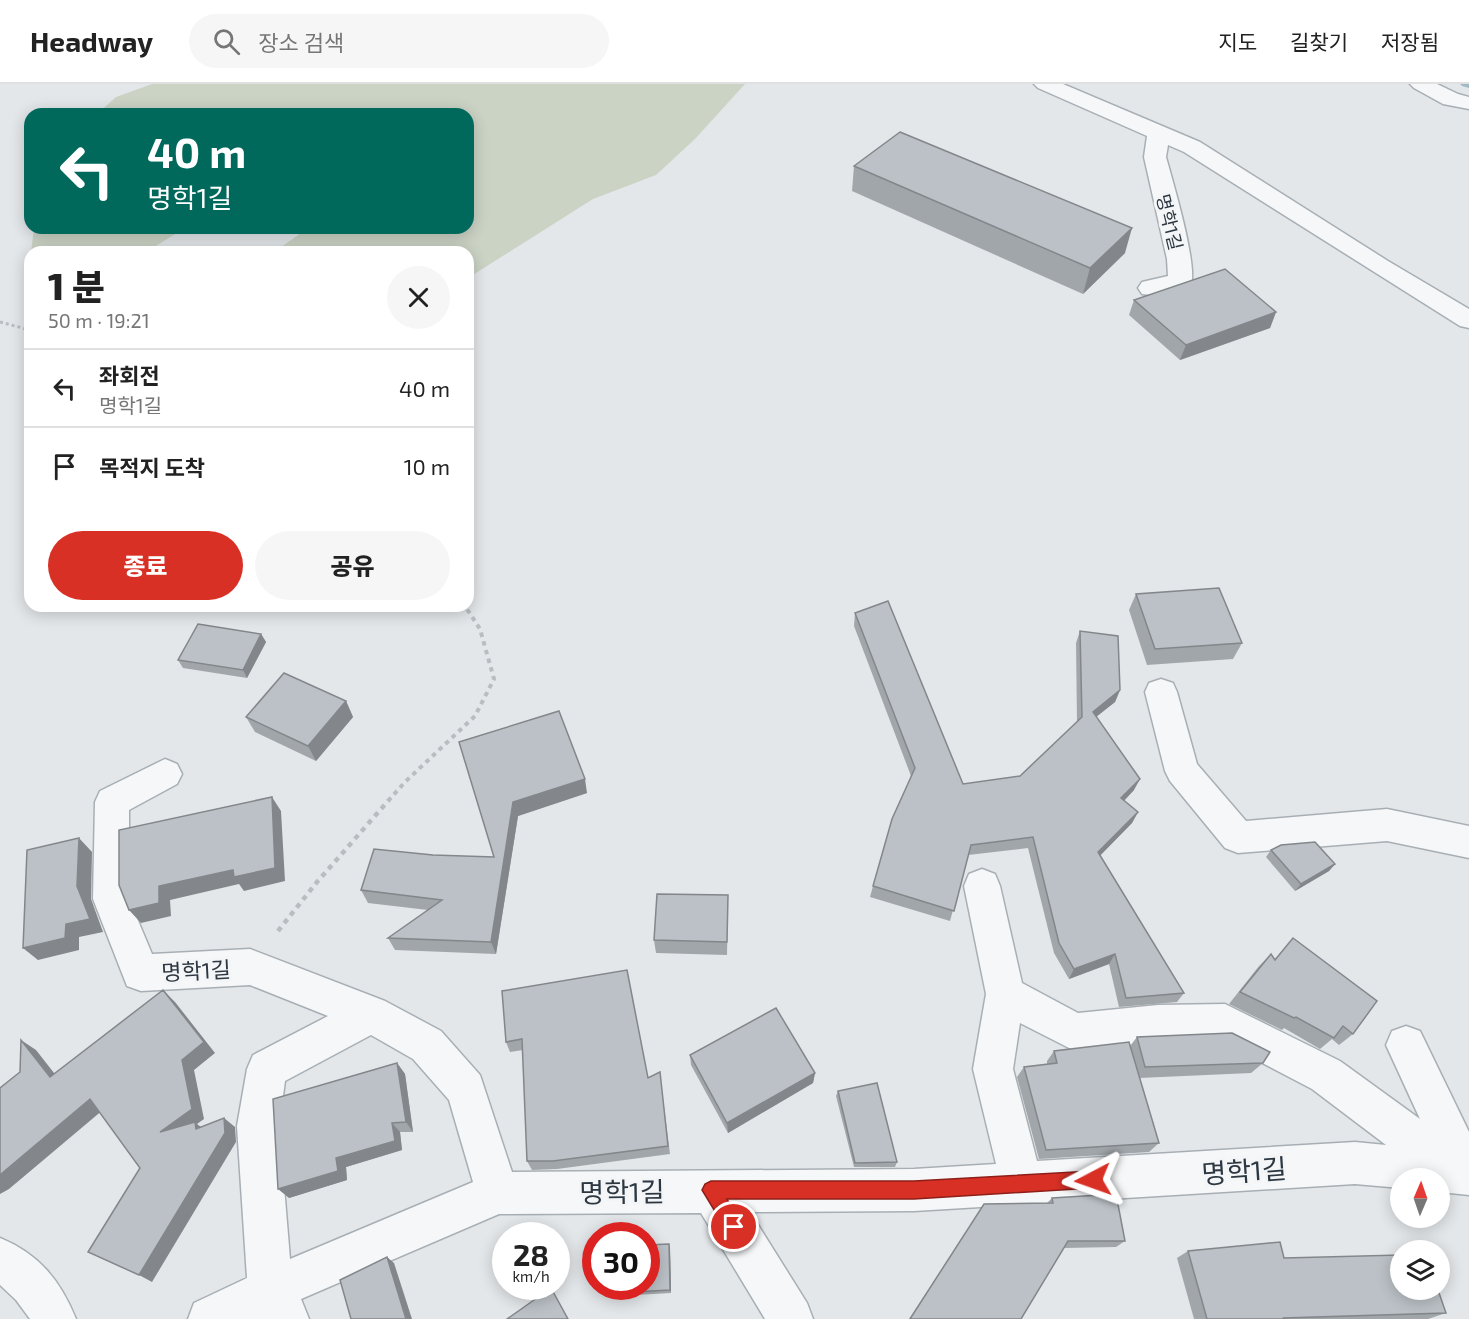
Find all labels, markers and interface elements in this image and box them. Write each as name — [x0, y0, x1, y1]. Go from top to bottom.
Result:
search box — [189, 14, 609, 68]
text: Headway — [30, 24, 153, 58]
icon: search — [210, 25, 243, 58]
text: 장소 검색 — [258, 29, 344, 55]
text: 지도 — [1218, 29, 1257, 54]
text: 길찾기 — [1290, 29, 1348, 54]
text: 저장됨 — [1381, 29, 1439, 54]
text: 40 m — [147, 126, 246, 176]
icon: left — [48, 132, 126, 210]
text: 명학1길 — [147, 181, 232, 213]
street label: 명학1길 — [1152, 192, 1188, 252]
text: 1 분 — [48, 264, 105, 307]
button: close — [387, 266, 450, 329]
text: 50 m · 19:21 — [48, 308, 150, 332]
text: 좌회전 — [99, 362, 160, 388]
icon: left — [48, 372, 81, 405]
text: 40 m — [399, 375, 450, 401]
text: 명학1길 — [99, 393, 162, 417]
icon: arrive — [48, 450, 81, 483]
text: 10 m — [404, 453, 450, 479]
text: 목적지 도착 — [99, 454, 205, 480]
button: 종료 — [48, 531, 243, 600]
button: 공유 — [255, 531, 450, 600]
street label: 명학1길 — [161, 955, 231, 985]
position arrow — [1061, 1148, 1125, 1212]
street label: 명학1길 — [1200, 1151, 1288, 1189]
north arrow — [1390, 1168, 1450, 1228]
map controls — [1390, 1168, 1450, 1300]
street label: 명학1길 — [579, 1174, 665, 1208]
pin — [708, 1201, 759, 1252]
icon: arrive — [717, 1210, 750, 1243]
speed limit sign: 30 — [582, 1222, 660, 1300]
text: 28 — [513, 1236, 549, 1272]
button: layers — [1390, 1240, 1450, 1300]
text: km/h — [512, 1267, 550, 1285]

